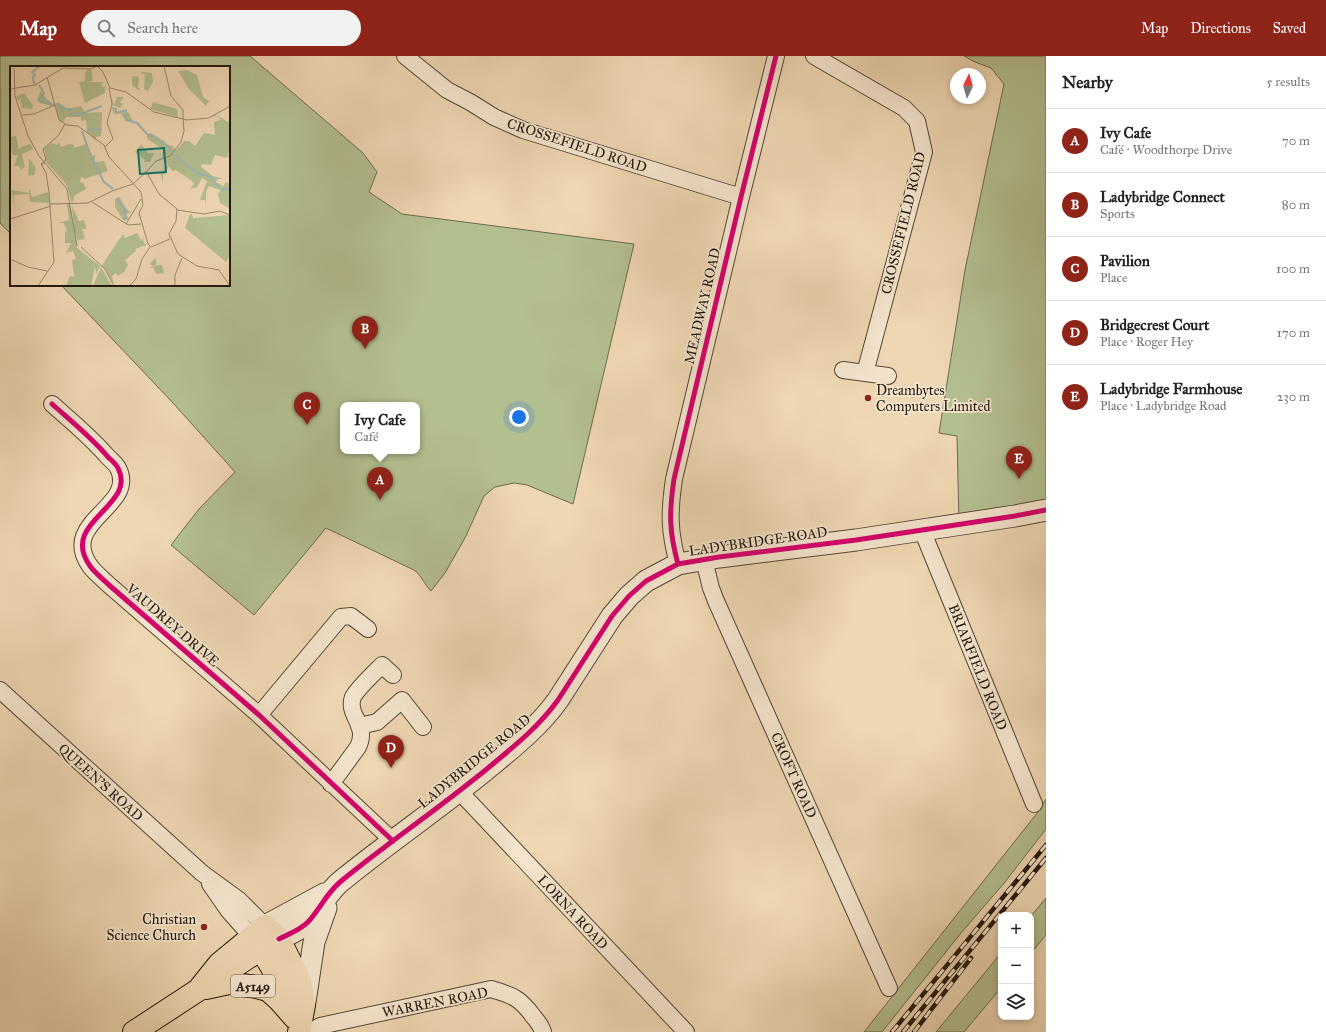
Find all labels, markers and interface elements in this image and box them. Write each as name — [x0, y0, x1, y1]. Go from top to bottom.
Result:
search box — [81, 10, 361, 46]
text: Map — [20, 17, 57, 40]
icon: search — [95, 17, 117, 39]
text: Search here — [127, 19, 198, 37]
text: Map — [1141, 20, 1168, 37]
text: Directions — [1190, 20, 1251, 37]
text: Saved — [1273, 20, 1306, 37]
inset map — [10, 66, 230, 286]
north arrow — [950, 68, 986, 104]
text: Nearby — [1062, 72, 1113, 93]
text: 5 results — [1266, 74, 1310, 90]
street label: CROSSEFIELD ROAD — [505, 115, 649, 176]
text: Ivy Cafe — [1100, 124, 1151, 142]
text: A — [1071, 133, 1079, 149]
text: 70 m — [1282, 133, 1310, 149]
text: Café · Woodthorpe Drive — [1100, 142, 1232, 158]
street label: CROSSEFIELD ROAD — [878, 150, 929, 296]
text: Ladybridge Connect — [1100, 188, 1225, 206]
text: B — [1071, 197, 1079, 213]
text: 80 m — [1282, 197, 1310, 213]
text: Sports — [1100, 206, 1135, 222]
street label: MEADWAY ROAD — [681, 246, 724, 366]
text: Pavilion — [1100, 252, 1150, 270]
text: C — [1071, 261, 1079, 277]
text: 100 m — [1276, 261, 1310, 277]
text: Place — [1100, 270, 1127, 286]
pin: B — [352, 316, 378, 349]
text: Bridgecrest Court — [1100, 316, 1209, 334]
text: D — [1070, 325, 1080, 341]
text: 170 m — [1277, 325, 1310, 341]
text: Place · Roger Hey — [1100, 334, 1193, 350]
text: Ladybridge Farmhouse — [1100, 380, 1242, 398]
place label: Dreambytes Computers Limited — [876, 382, 991, 415]
text: E — [1070, 389, 1080, 405]
text: 230 m — [1277, 389, 1310, 405]
pin: C — [294, 392, 320, 425]
marker: Dreambytes Computers Limited — [863, 393, 873, 403]
text: Place · Ladybridge Road — [1100, 398, 1227, 414]
popup — [340, 402, 420, 454]
your location — [509, 407, 529, 427]
text: Ivy Cafe — [354, 411, 406, 429]
text: Café — [354, 429, 378, 445]
pin: E — [1006, 446, 1032, 479]
pin: A — [367, 467, 393, 500]
street label: LADYBRIDGE ROAD — [688, 523, 829, 560]
street label: VAUDREY DRIVE — [122, 580, 223, 670]
street label: BRIARFIELD ROAD — [944, 602, 1011, 733]
street label: LADYBRIDGE ROAD — [415, 711, 534, 812]
street label: CROFT ROAD — [767, 730, 820, 821]
pin: D — [378, 735, 404, 768]
street label: QUEEN'S ROAD — [55, 740, 146, 825]
street label: LORNA ROAD — [534, 872, 611, 953]
place label: Christian Science Church — [107, 911, 196, 944]
map controls — [998, 912, 1034, 1020]
button: + — [998, 912, 1034, 948]
marker: Christian Science Church — [199, 922, 209, 932]
button: − — [998, 948, 1034, 984]
road number: A5149 — [231, 975, 275, 997]
street label: WARREN ROAD — [381, 984, 489, 1021]
button: layers — [998, 984, 1034, 1020]

